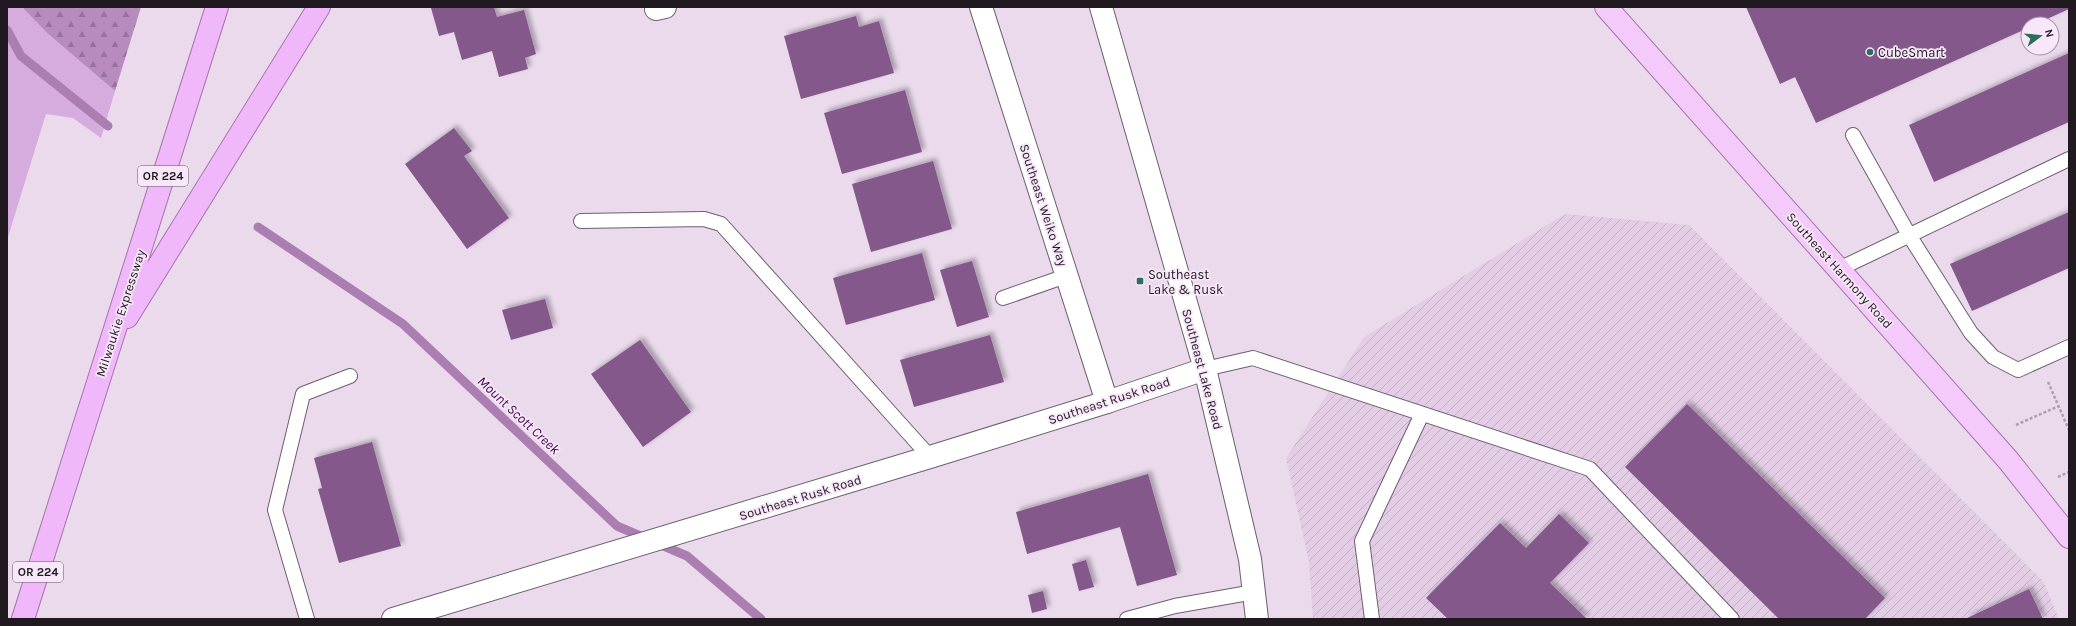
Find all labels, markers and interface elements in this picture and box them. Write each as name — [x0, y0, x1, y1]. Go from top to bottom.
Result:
north arrow — [2020, 16, 2060, 56]
text: N — [2042, 28, 2056, 39]
place label: CubeSmart — [1878, 45, 1945, 60]
marker: CubeSmart — [1865, 47, 1875, 57]
street label: Southeast Weiko Way — [1017, 142, 1070, 268]
road number: OR 224 — [138, 166, 188, 186]
street label: Southeast Harmony Road — [1784, 209, 1896, 331]
street label: Milwaukie Expressway — [93, 248, 148, 379]
place label: Southeast Lake & Rusk — [1148, 267, 1223, 297]
marker: Southeast Lake & Rusk — [1135, 276, 1145, 286]
street label: Southeast Lake Road — [1179, 307, 1226, 431]
water label: Mount Scott Creek — [474, 373, 564, 459]
street label: Southeast Rusk Road — [1046, 374, 1172, 427]
street label: Southeast Rusk Road — [737, 472, 863, 523]
road number: OR 224 — [13, 562, 63, 582]

